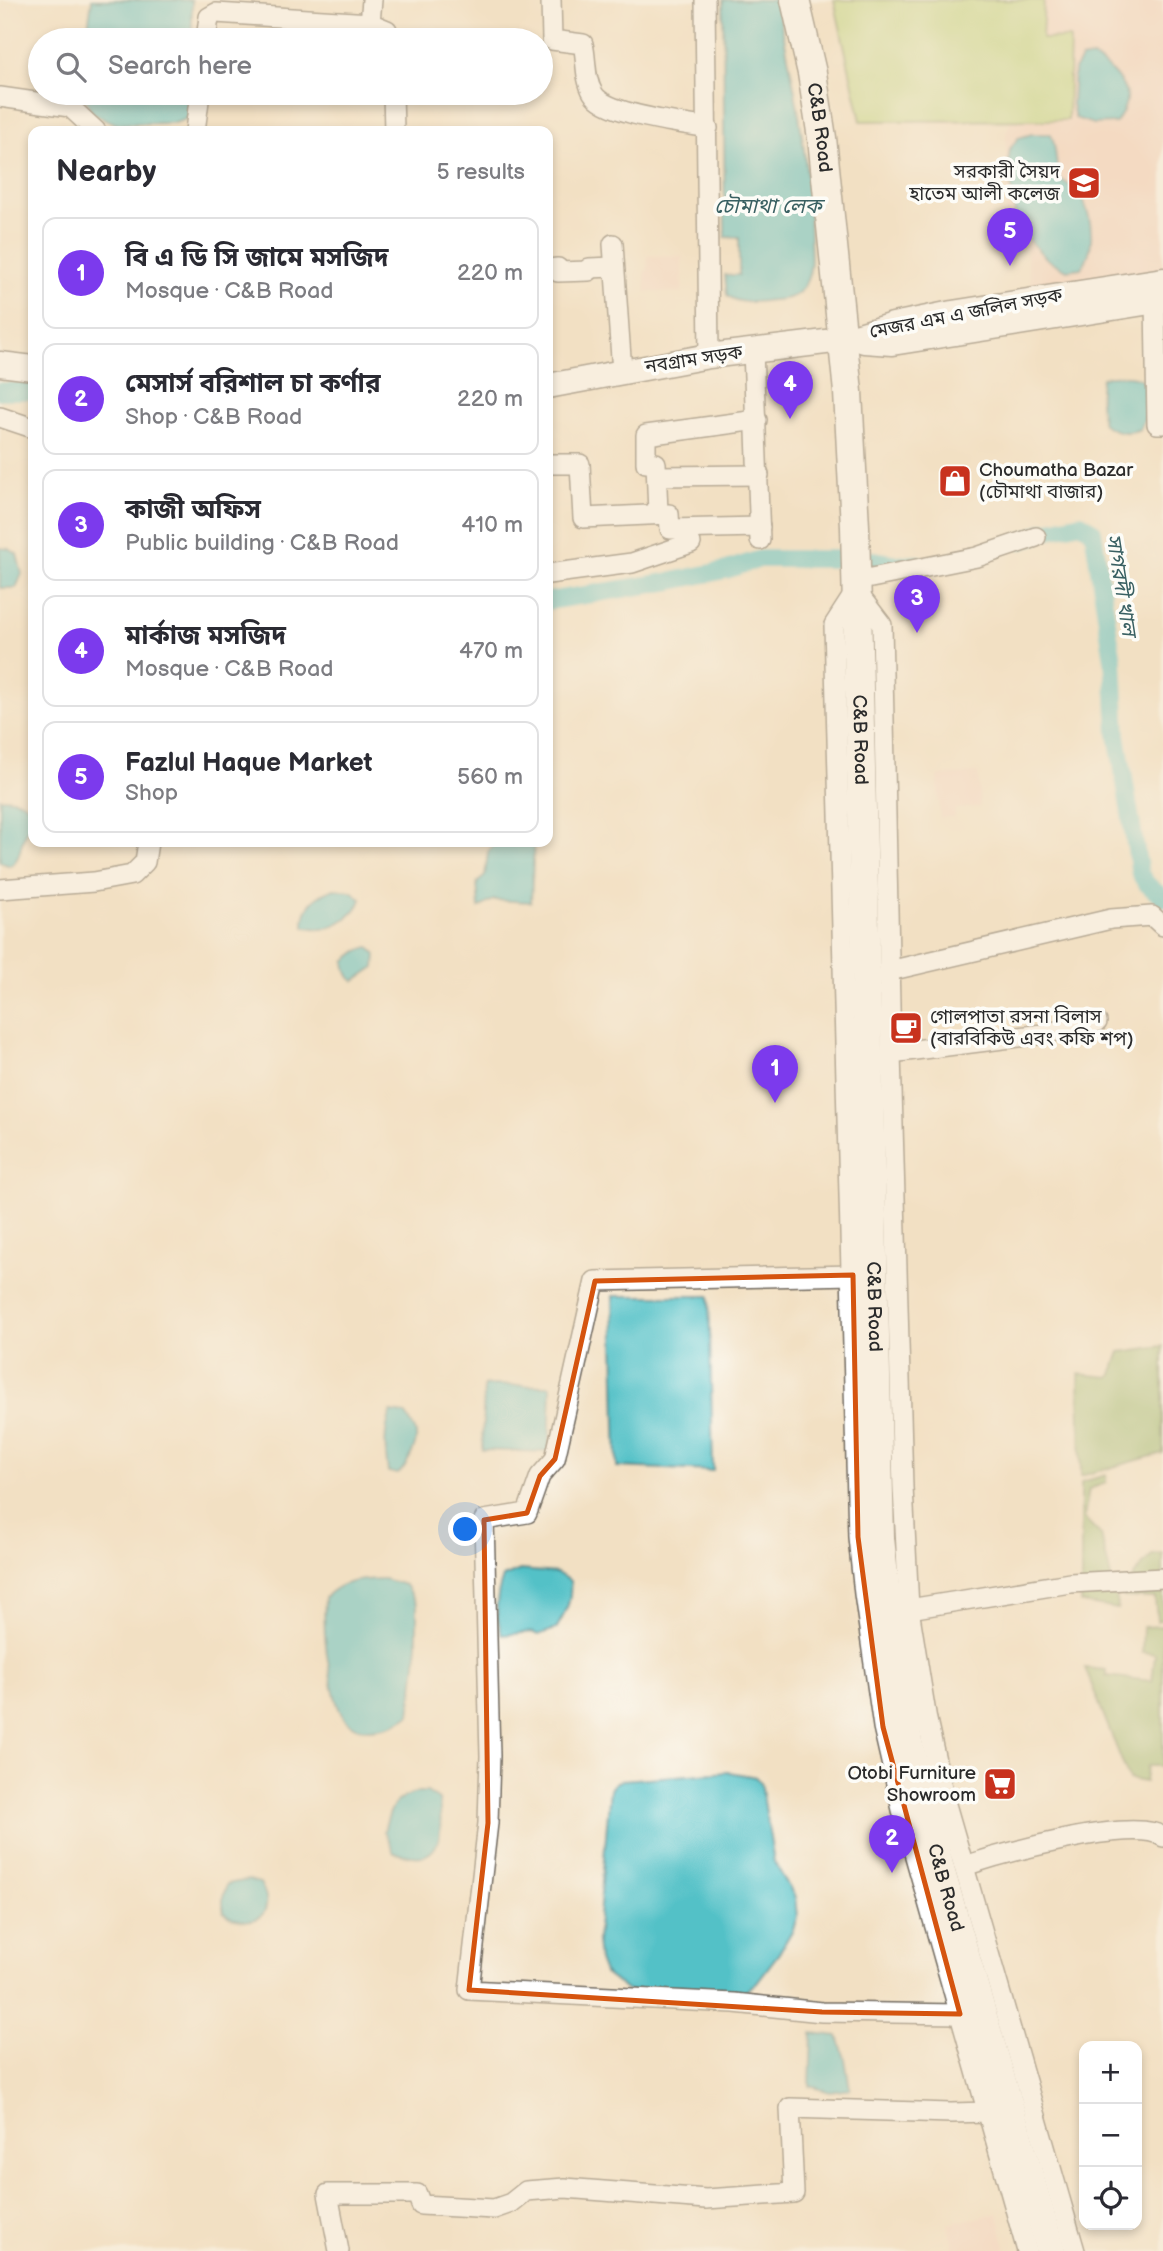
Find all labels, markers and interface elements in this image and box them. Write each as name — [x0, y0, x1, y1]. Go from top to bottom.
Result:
search box — [28, 28, 553, 105]
icon: search — [52, 48, 90, 86]
text: Search here — [108, 51, 252, 82]
street label: C&B Road — [802, 81, 837, 173]
text: Nearby — [56, 154, 156, 190]
text: 5 results — [437, 158, 525, 186]
place label: সরকারী সৈয়দ হাতেম আলী কলেজ — [908, 160, 1061, 206]
school or university icon: সরকারী সৈয়দ হাতেম আলী কলেজ — [1065, 164, 1103, 202]
water label: চৌমাথা লেক — [714, 193, 826, 219]
pin: 5 — [987, 208, 1033, 266]
text: বি এ ডি সি জামে মসজিদ — [125, 243, 388, 274]
text: 1 — [76, 259, 86, 287]
text: 220 m — [457, 259, 523, 287]
text: Mosque · C&B Road — [125, 277, 333, 305]
street label: মেজর এম এ জলিল সড়ক — [867, 283, 1065, 344]
street label: নবগ্রাম সড়ক — [643, 341, 745, 379]
pin: 4 — [767, 361, 813, 419]
text: মেসার্স বরিশাল চা কর্ণার — [125, 369, 381, 400]
text: 2 — [74, 385, 88, 413]
text: 220 m — [457, 385, 523, 413]
text: Shop · C&B Road — [125, 403, 302, 431]
place label: Choumatha Bazar (চৌমাথা বাজার) — [979, 459, 1134, 504]
shop icon: Choumatha Bazar (চৌমাথা বাজার) — [936, 462, 974, 500]
text: কাজী অফিস — [125, 495, 261, 526]
text: 3 — [74, 511, 88, 539]
text: 410 m — [461, 511, 523, 539]
text: Public building · C&B Road — [125, 529, 399, 557]
water label: সাগরদী খাল — [1101, 532, 1143, 641]
pin: 3 — [894, 575, 940, 633]
text: মার্কাজ মসজিদ — [125, 621, 286, 652]
text: 4 — [74, 637, 88, 665]
text: 470 m — [459, 637, 523, 665]
text: Mosque · C&B Road — [125, 655, 333, 683]
street label: C&B Road — [848, 694, 873, 785]
text: Fazlul Haque Market — [125, 748, 372, 779]
text: 5 — [74, 763, 88, 791]
text: 560 m — [457, 763, 523, 791]
text: Shop — [125, 779, 178, 807]
place label: গোলপাতা রসনা বিলাস (বারবিকিউ এবং কফি শপ) — [930, 1005, 1134, 1051]
cafe icon: গোলপাতা রসনা বিলাস (বারবিকিউ এবং কফি শপ) — [887, 1009, 925, 1047]
pin: 1 — [752, 1045, 798, 1103]
street label: C&B Road — [862, 1261, 887, 1352]
your location — [448, 1512, 482, 1546]
place label: Otobi Furniture Showroom — [847, 1762, 976, 1807]
supermarket icon: Otobi Furniture Showroom — [981, 1765, 1019, 1803]
pin: 2 — [869, 1815, 915, 1873]
street label: C&B Road — [923, 1841, 969, 1934]
map controls — [1079, 2041, 1142, 2230]
button: + — [1079, 2041, 1142, 2104]
button: − — [1079, 2104, 1142, 2167]
button: locate — [1079, 2167, 1142, 2230]

